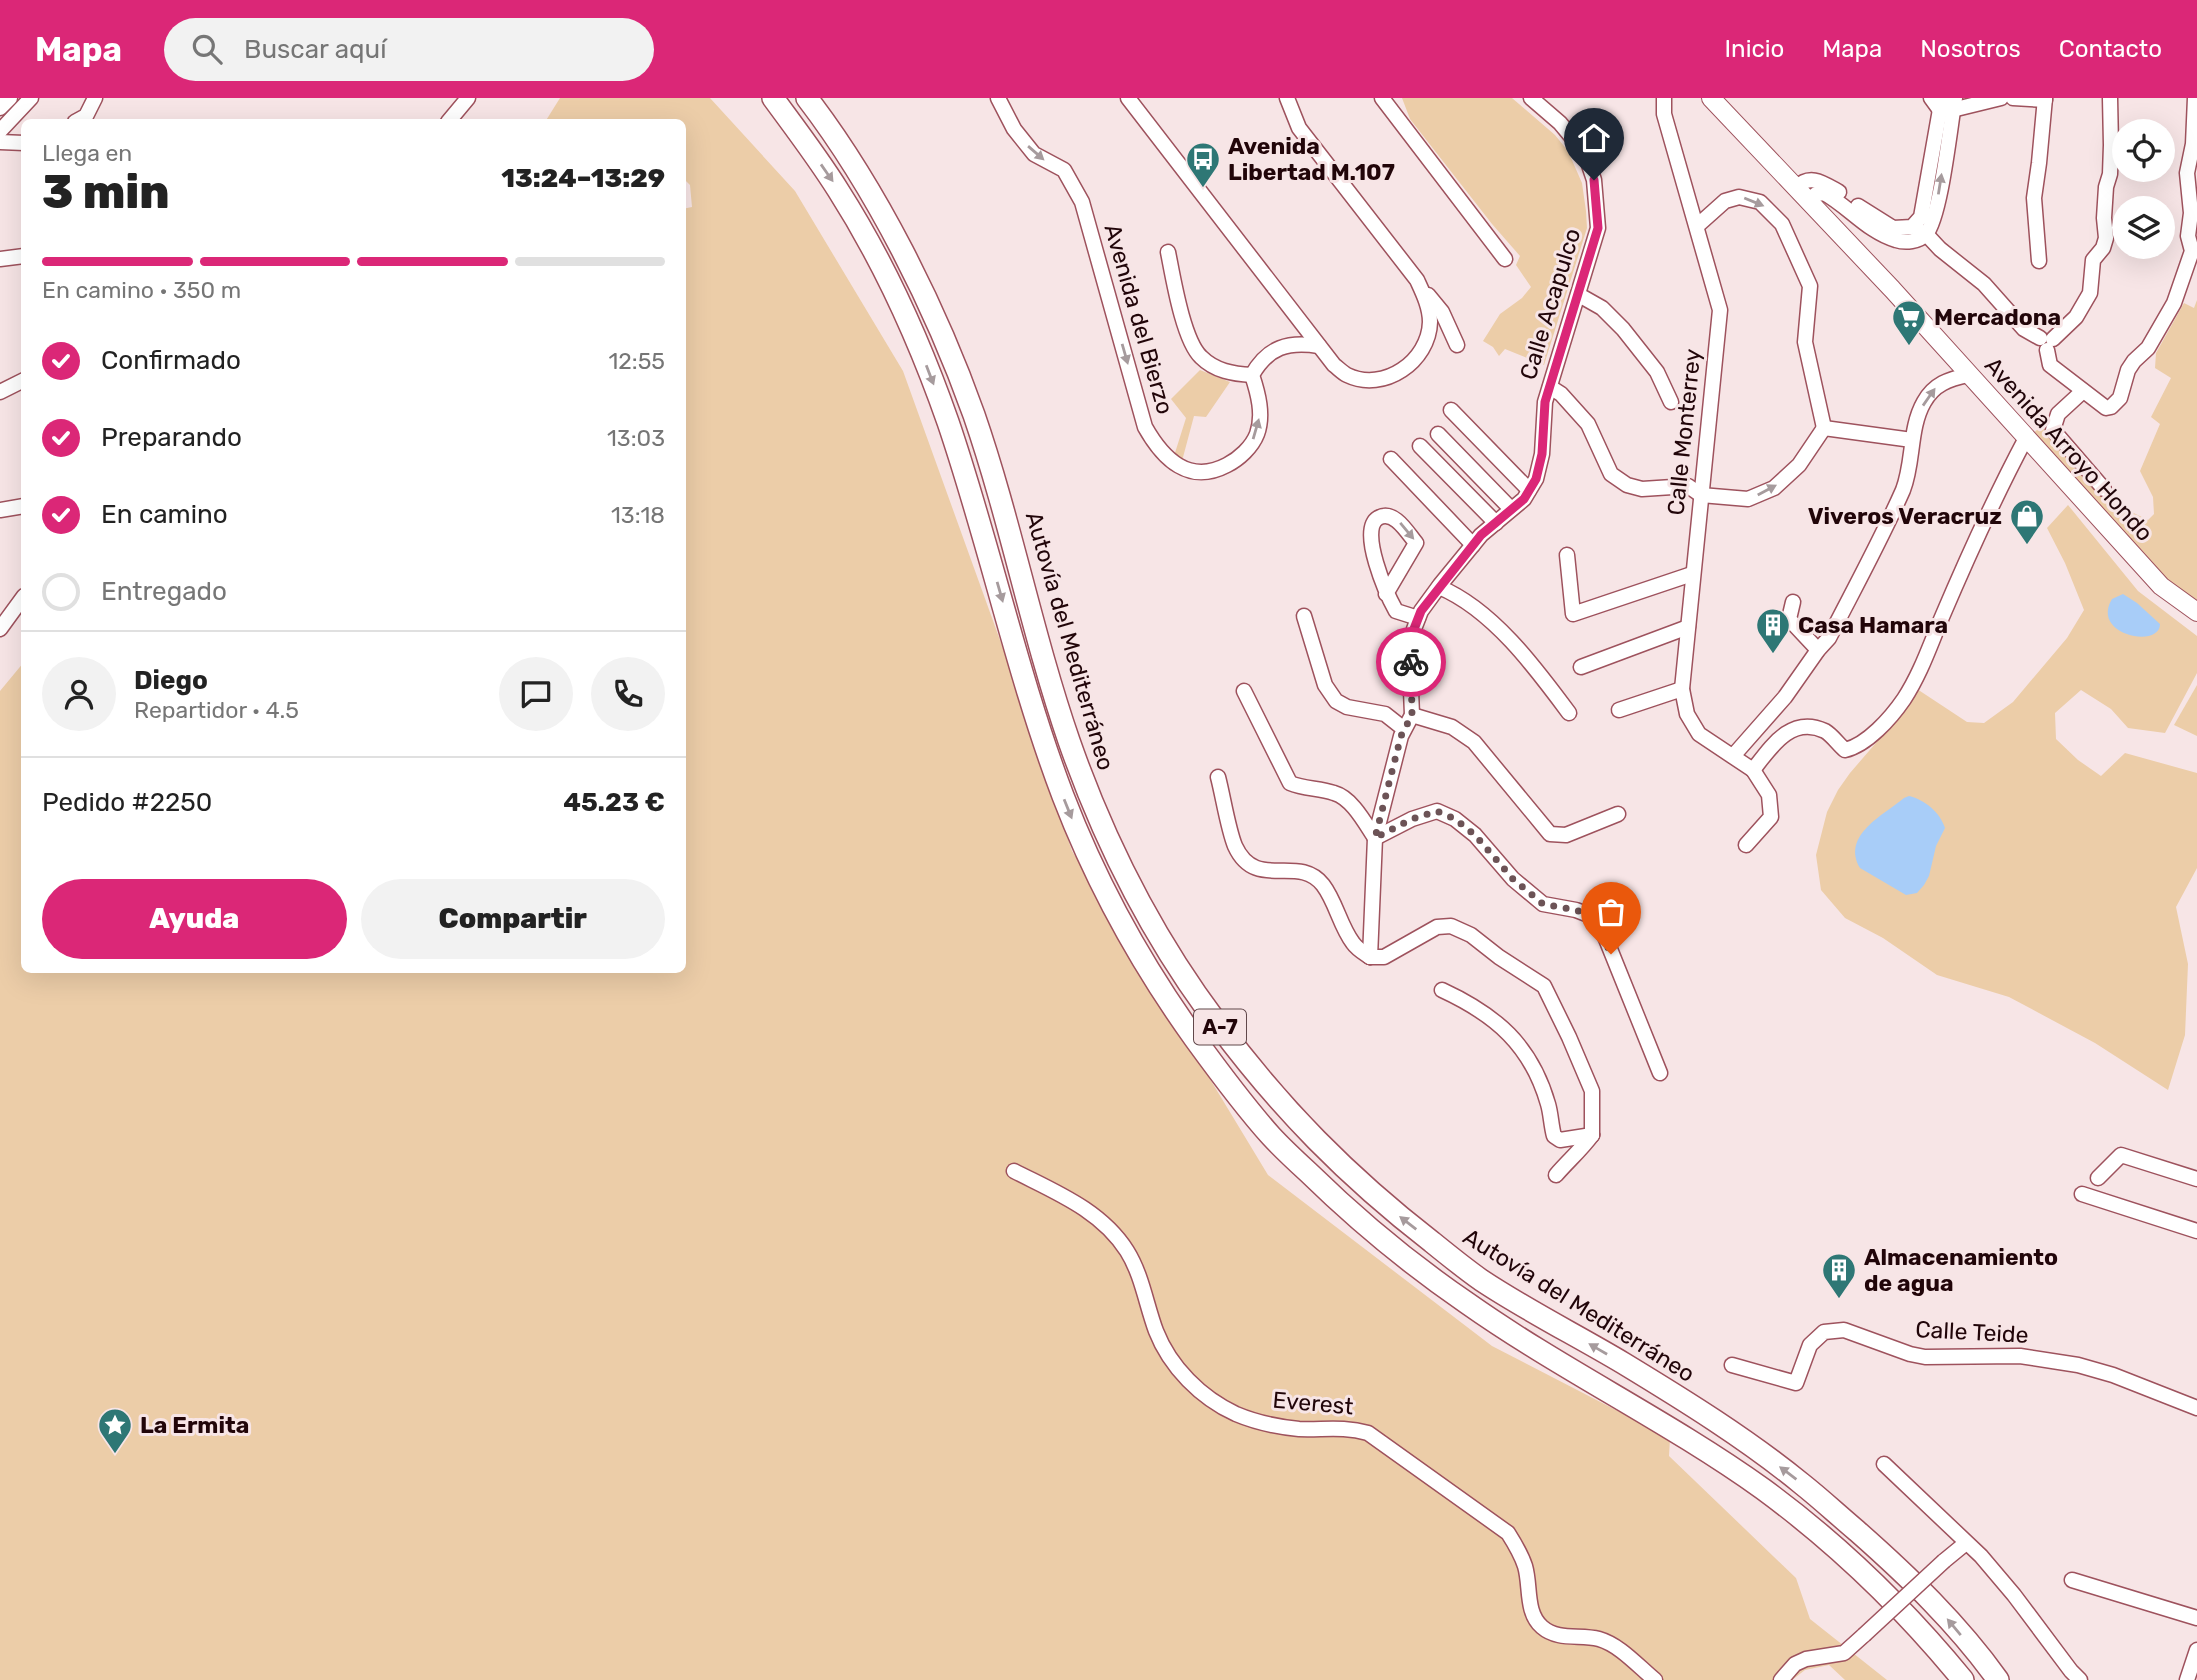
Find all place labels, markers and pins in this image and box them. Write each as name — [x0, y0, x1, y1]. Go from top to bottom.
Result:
pin — [1564, 108, 1624, 180]
place label: Avenida Libertad M.107 — [1228, 132, 1395, 186]
bus stop icon: Avenida Libertad M.107 — [1184, 140, 1222, 189]
supermarket icon: Mercadona — [1890, 298, 1928, 347]
place label: Mercadona — [1934, 303, 2061, 331]
shop icon: Viveros Veracruz — [2008, 497, 2046, 546]
place label: Viveros Veracruz — [1808, 502, 2002, 530]
building icon: Casa Hamara — [1754, 606, 1792, 655]
place label: Casa Hamara — [1798, 611, 1948, 639]
pin — [1581, 882, 1641, 954]
place label: Almacenamiento de agua — [1864, 1243, 2058, 1297]
building icon: Almacenamiento de agua — [1820, 1251, 1858, 1300]
place icon: La Ermita — [96, 1406, 134, 1455]
place label: La Ermita — [140, 1411, 249, 1439]

